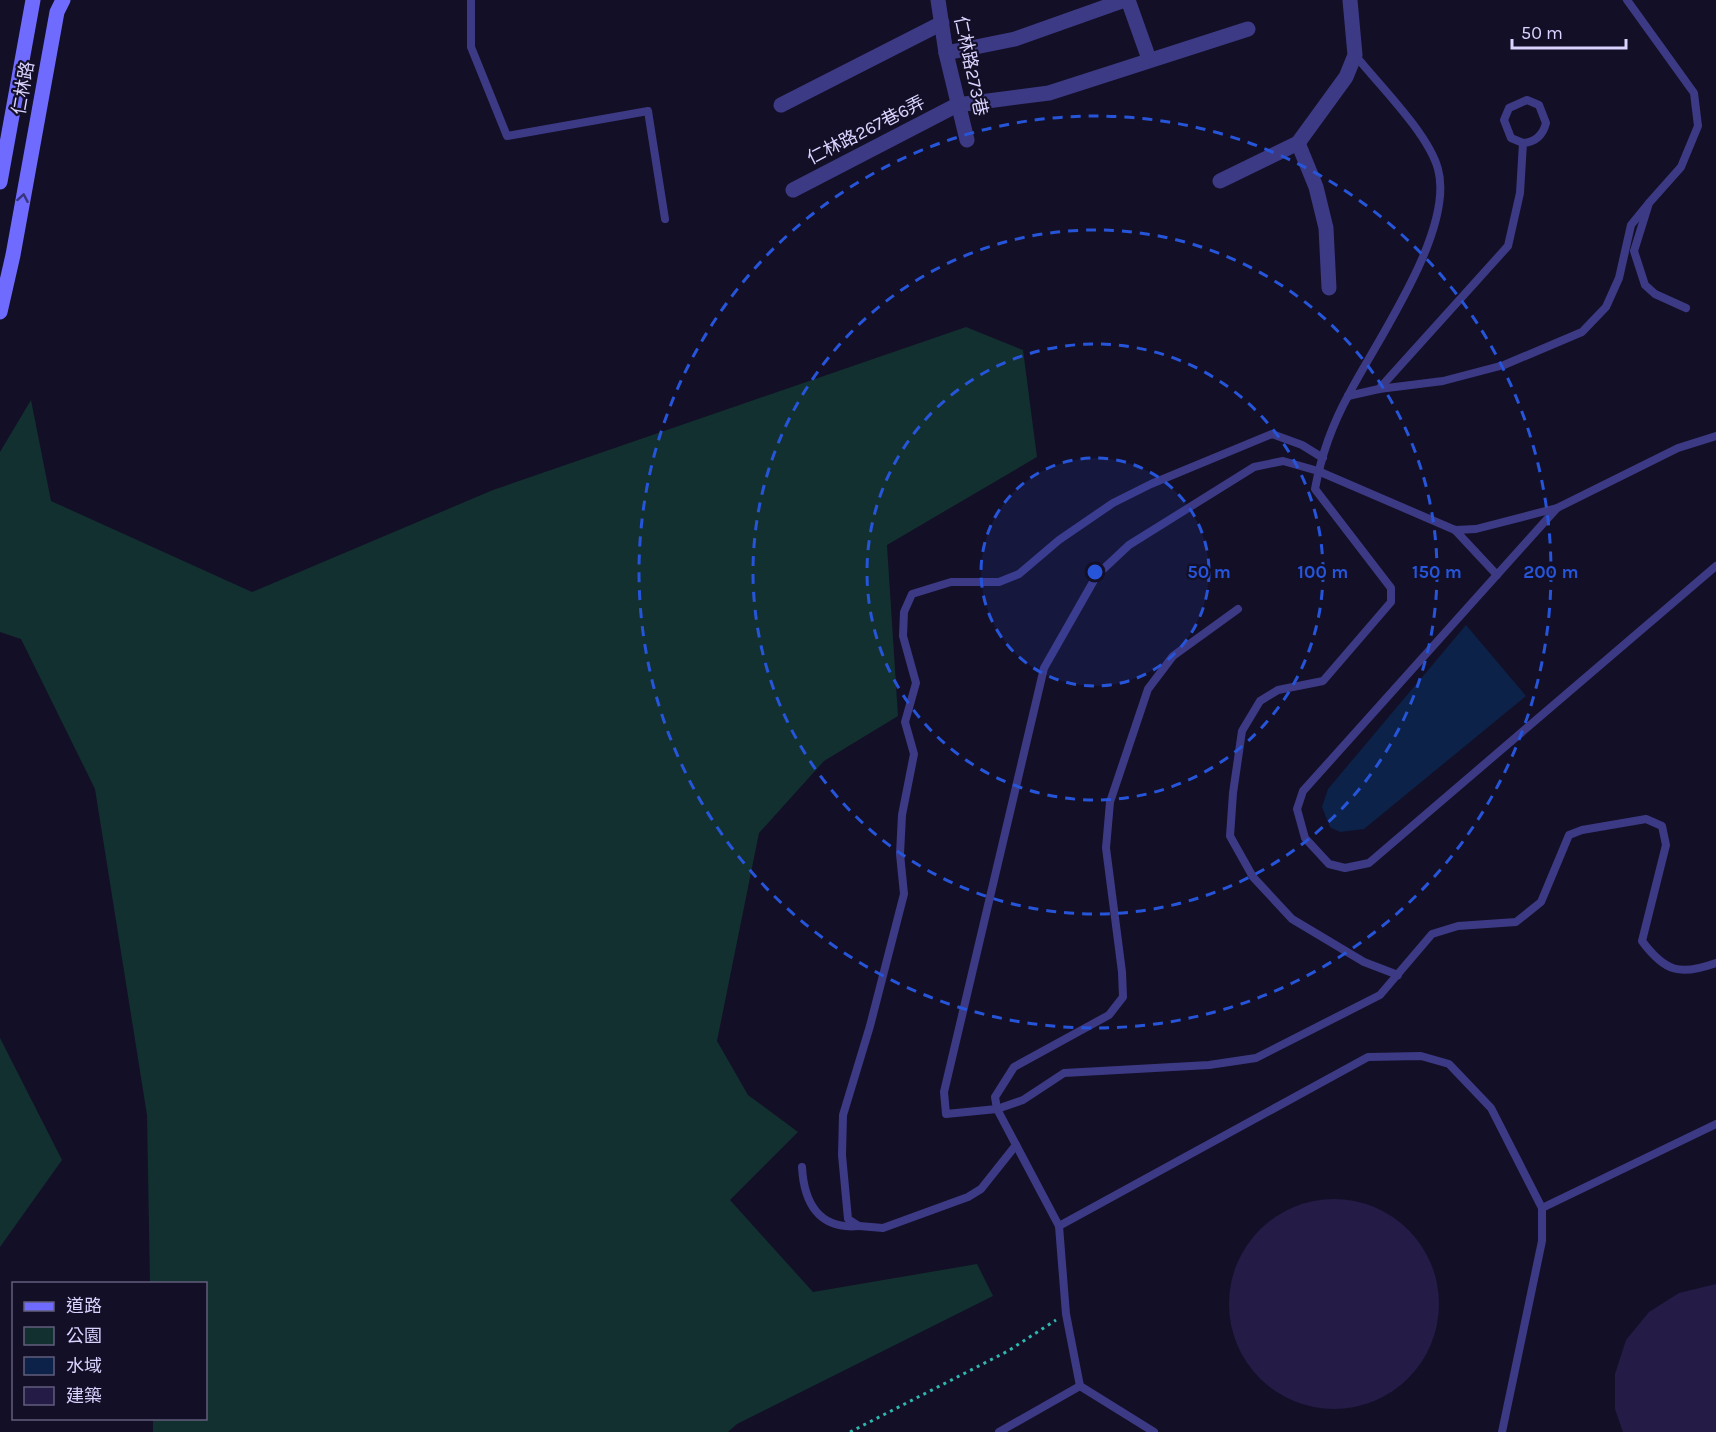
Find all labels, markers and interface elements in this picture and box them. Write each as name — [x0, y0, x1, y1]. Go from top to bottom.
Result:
scale bar — [1512, 12, 1626, 50]
street label: 仁林路273巷 — [950, 14, 992, 118]
text: 50 m — [1521, 22, 1563, 44]
street label: 仁林路 — [7, 60, 39, 116]
street label: 仁林路267巷6弄 — [803, 91, 929, 169]
one-way arrow — [17, 193, 29, 203]
text: 50 m — [1187, 561, 1231, 583]
text: 100 m — [1298, 561, 1348, 583]
text: 150 m — [1412, 561, 1462, 583]
text: 200 m — [1523, 561, 1579, 583]
centre of rings — [1085, 562, 1105, 582]
legend — [12, 1282, 207, 1420]
text: 道路 — [66, 1295, 102, 1317]
text: 公園 — [66, 1325, 102, 1347]
text: 水域 — [66, 1355, 102, 1377]
text: 建築 — [66, 1385, 102, 1407]

